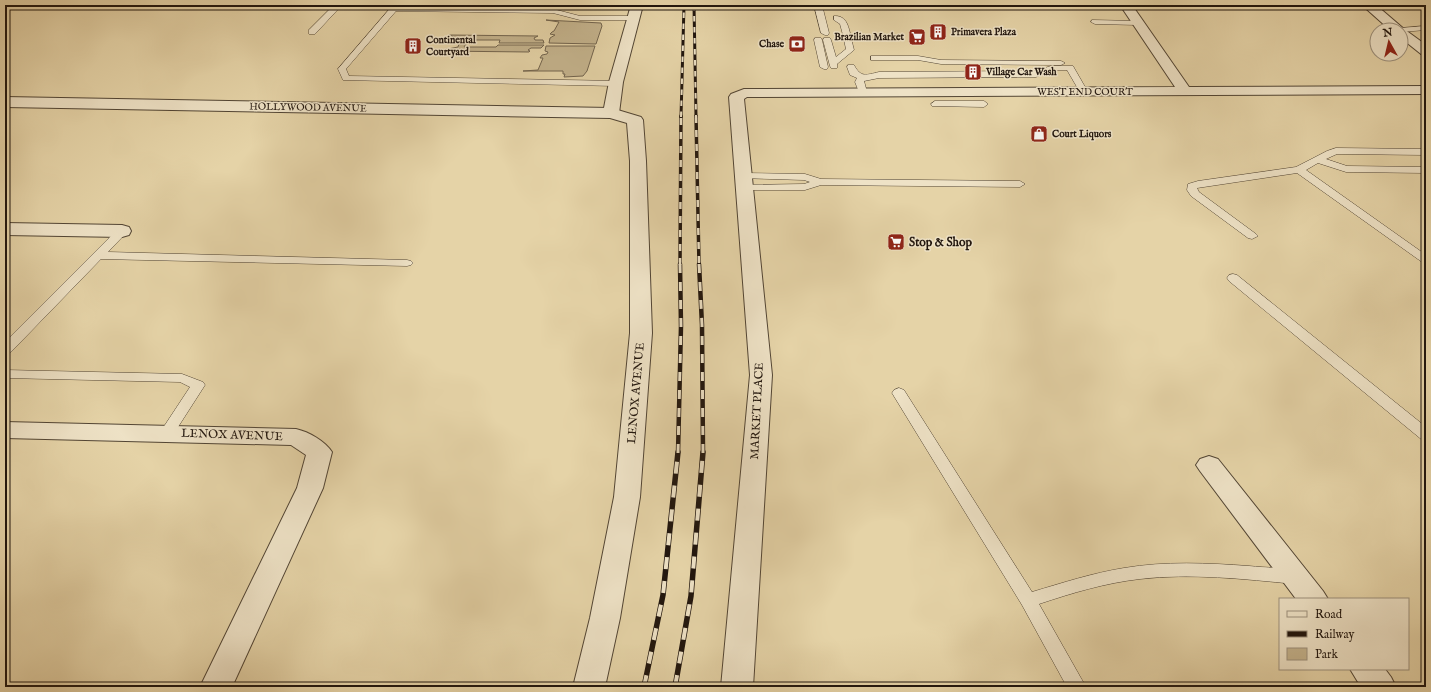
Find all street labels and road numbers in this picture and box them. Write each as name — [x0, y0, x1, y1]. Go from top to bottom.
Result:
street label: WEST END COURT — [1037, 86, 1133, 99]
street label: HOLLYWOOD AVENUE — [249, 100, 367, 116]
street label: LENOX AVENUE — [624, 342, 648, 444]
street label: MARKET PLACE — [747, 362, 767, 460]
street label: LENOX AVENUE — [181, 426, 283, 444]

